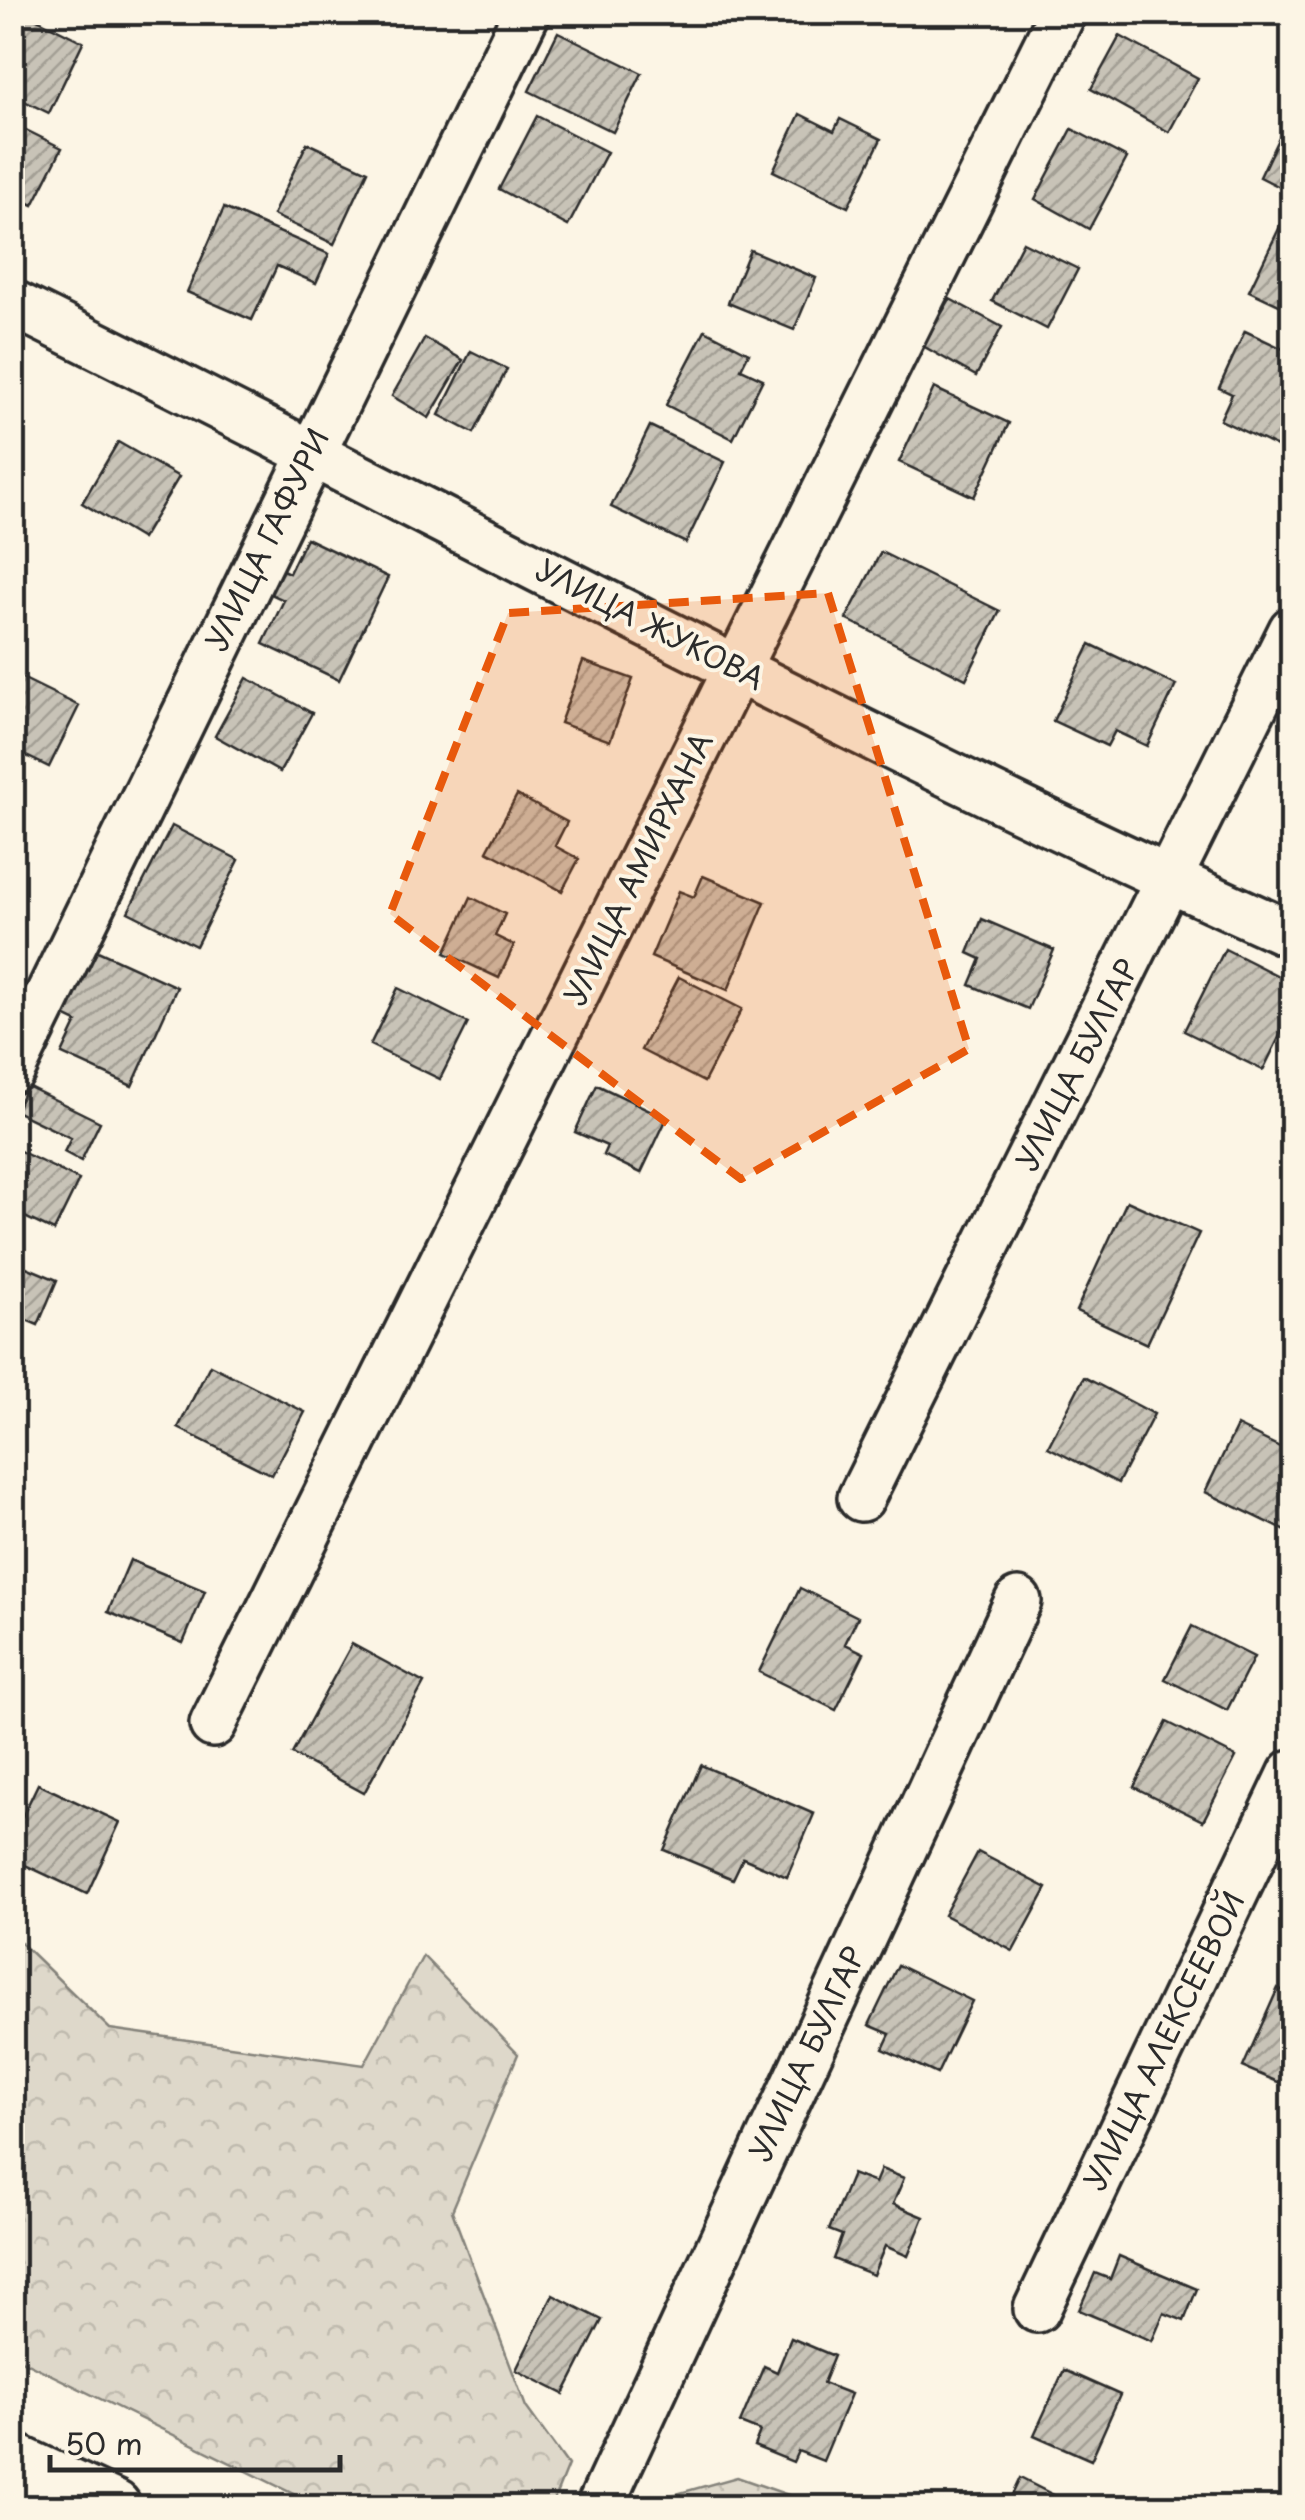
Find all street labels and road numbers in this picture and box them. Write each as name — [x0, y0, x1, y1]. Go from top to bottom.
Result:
street label: УЛИЦА ГАФУРИ — [192, 420, 339, 658]
street label: УЛИЦА ЖУКОВА — [529, 546, 773, 700]
street label: УЛИЦА АМИРХАНА — [551, 724, 722, 1012]
street label: УЛИЦА БУЛГАР — [1003, 950, 1149, 1178]
street label: УЛИЦА АЛЕКСЕЕВОЙ — [1071, 1883, 1255, 2197]
street label: УЛИЦА БУЛГАР — [736, 1938, 875, 2168]

